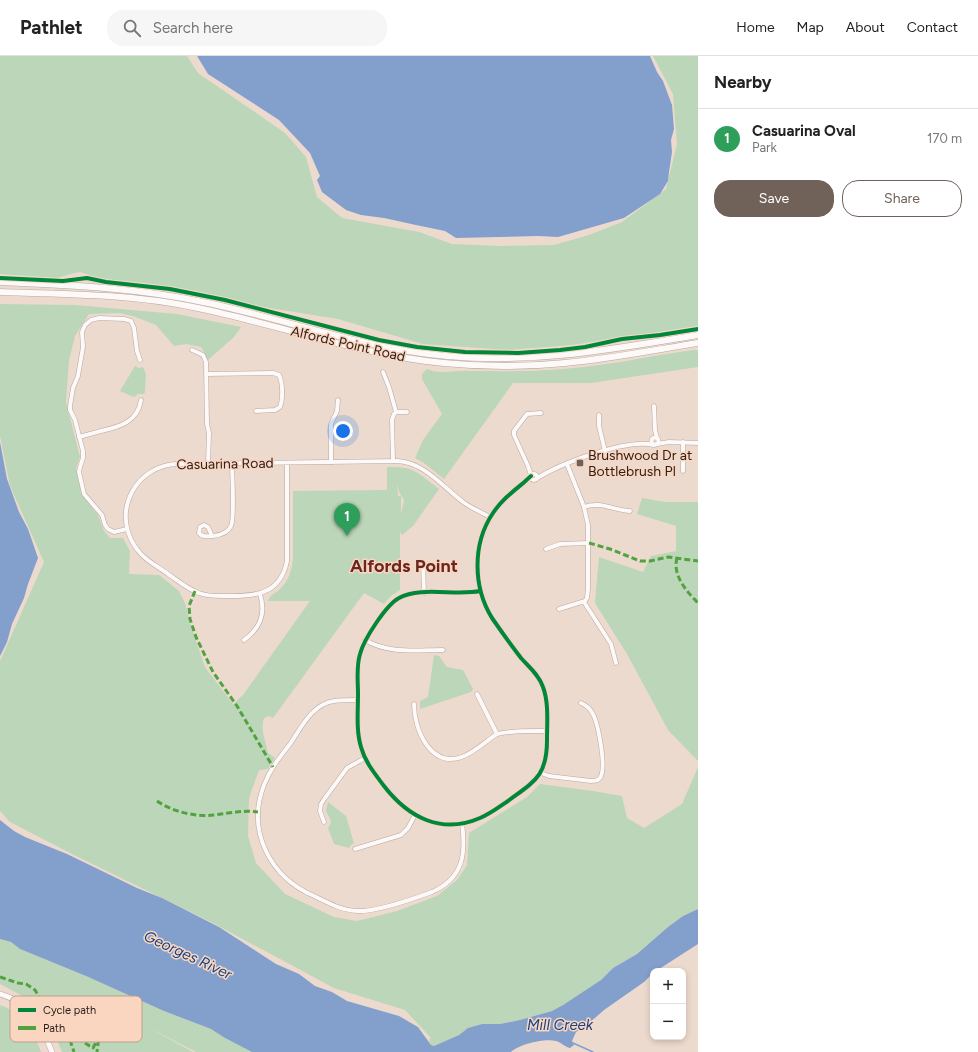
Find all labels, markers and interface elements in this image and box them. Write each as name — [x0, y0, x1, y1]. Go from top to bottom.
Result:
search box — [107, 10, 387, 46]
text: Pathlet — [20, 16, 83, 39]
icon: search — [121, 17, 143, 39]
text: Search here — [153, 19, 233, 37]
text: Home — [736, 19, 775, 36]
text: Map — [797, 19, 824, 36]
text: About — [846, 19, 885, 36]
text: Contact — [907, 19, 958, 36]
text: Nearby — [714, 72, 772, 92]
text: Casuarina Oval — [752, 122, 856, 140]
text: 1 — [724, 131, 730, 146]
text: 170 m — [927, 131, 962, 146]
text: Park — [752, 140, 777, 155]
button: Save — [714, 180, 834, 217]
button: Share — [842, 180, 962, 217]
street label: Alfords Point Road — [289, 323, 407, 365]
your location — [333, 421, 353, 441]
place label: Brushwood Dr at Bottlebrush Pl — [588, 447, 692, 480]
street label: Casuarina Road — [176, 455, 274, 473]
marker: Brushwood Dr at Bottlebrush Pl — [575, 458, 585, 468]
pin: 1 — [334, 503, 360, 536]
district label: Alfords Point — [350, 555, 458, 577]
water label: Georges River — [141, 927, 236, 984]
map controls — [650, 968, 686, 1040]
button: + — [650, 968, 686, 1004]
legend — [10, 996, 142, 1042]
text: Cycle path — [43, 1004, 96, 1017]
button: − — [650, 1004, 686, 1040]
water label: Mill Creek — [527, 1016, 594, 1034]
text: Path — [43, 1022, 65, 1035]

